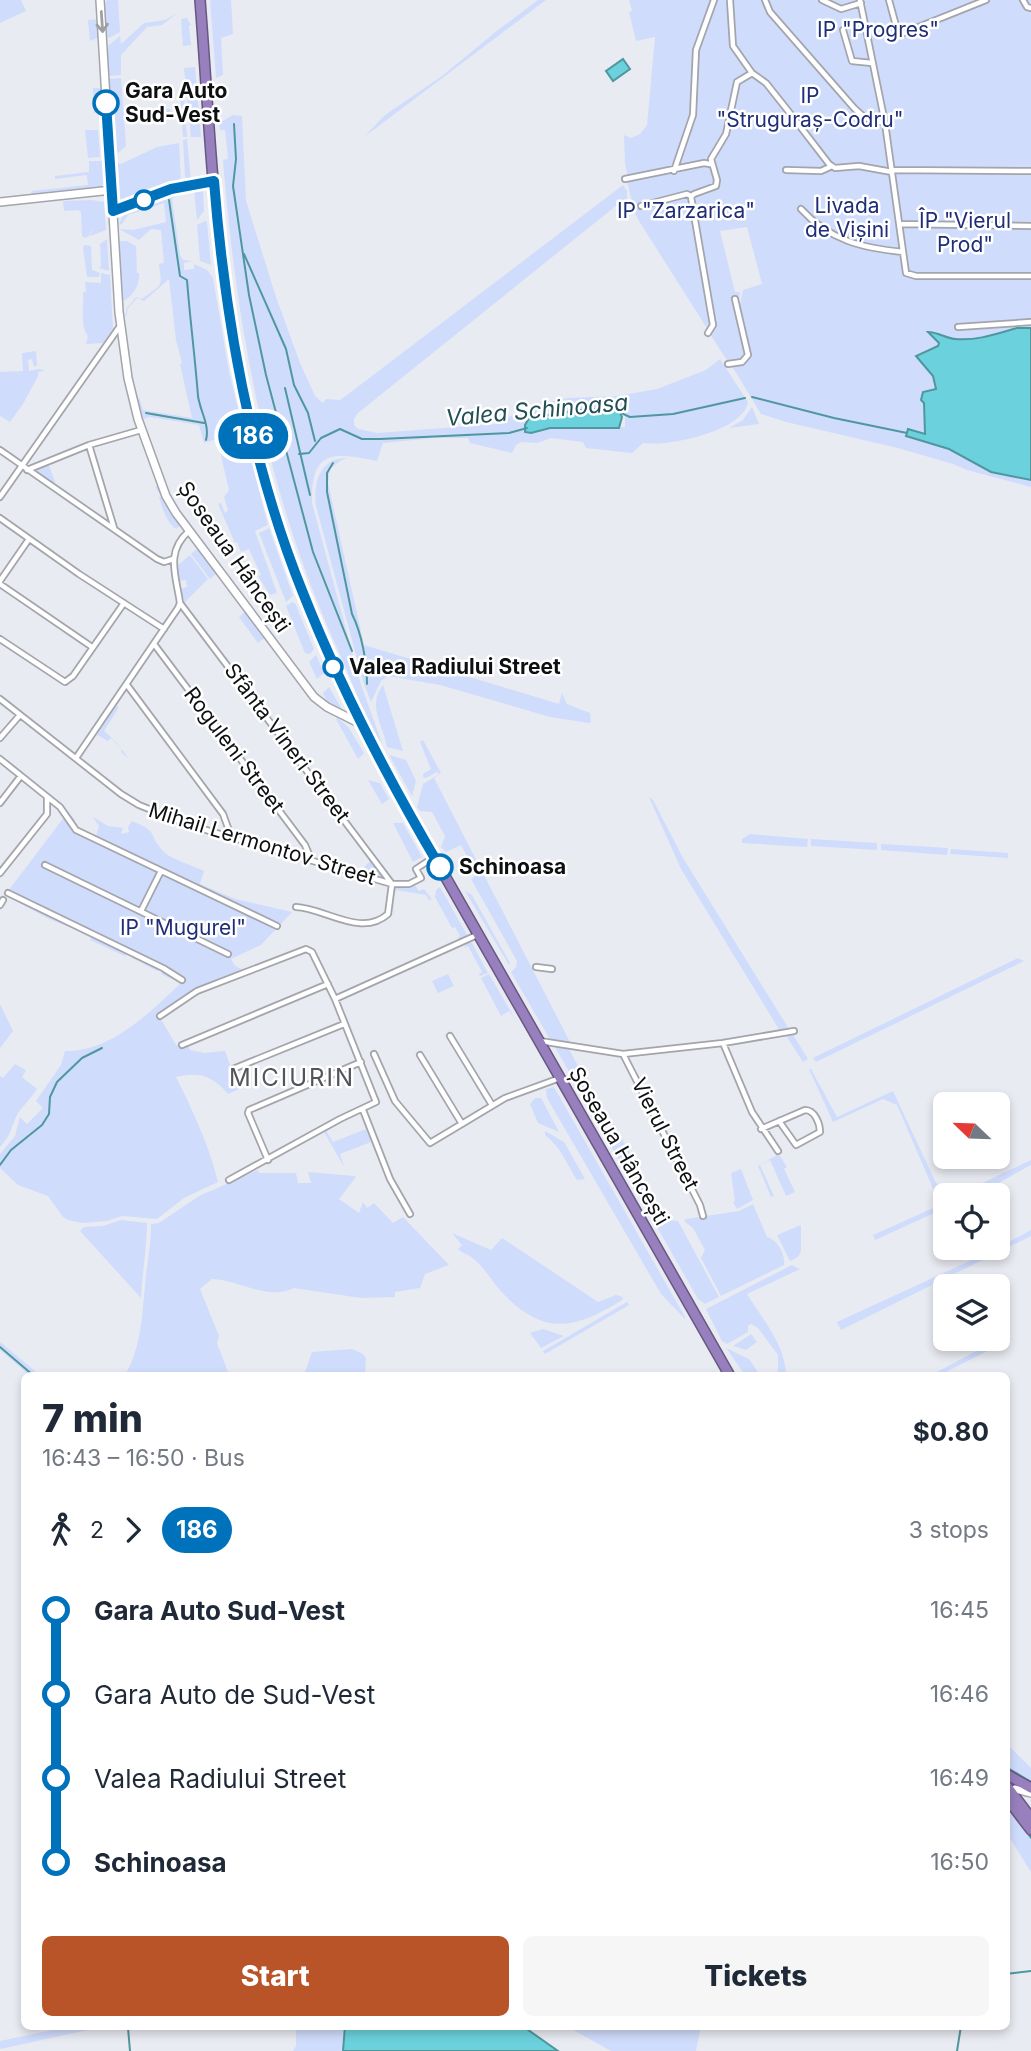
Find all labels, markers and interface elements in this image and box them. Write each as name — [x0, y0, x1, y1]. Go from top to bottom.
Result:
one-way arrow — [95, 10, 108, 33]
park label: IP "Progres" — [817, 17, 939, 42]
place label: Gara Auto Sud-Vest — [125, 78, 228, 127]
park label: IP "Struguraș-Codru" — [716, 83, 904, 132]
marker: Gara Auto Sud-Vest — [93, 90, 119, 116]
unlabelled marker — [134, 190, 154, 210]
park label: Livada de Vișini — [805, 193, 889, 242]
park label: IP "Zarzarica" — [617, 198, 755, 223]
park label: ÎP "Vierul Prod" — [918, 207, 1011, 257]
water label: Valea Schinoasa — [445, 388, 629, 432]
line badge: 186 — [213, 413, 293, 459]
text: 186 — [232, 421, 274, 450]
street label: Șoseaua Hâncești — [173, 476, 296, 637]
place label: Valea Radiului Street — [349, 654, 561, 679]
marker: Valea Radiului Street — [323, 657, 343, 677]
street label: Sfânta Vineri Street — [219, 658, 355, 827]
street label: Roguleni Street — [179, 682, 290, 818]
street label: Mihail Lermontov Street — [146, 797, 379, 890]
marker: Schinoasa — [427, 854, 453, 880]
place label: Schinoasa — [459, 854, 566, 879]
park label: IP "Mugurel" — [120, 915, 246, 940]
street label: Șoseaua Hâncești — [564, 1062, 675, 1229]
district label: MICIURIN — [229, 1063, 355, 1092]
street label: Vierul Street — [627, 1074, 704, 1194]
north arrow — [933, 1092, 1010, 1169]
map controls — [933, 1092, 1010, 1351]
button: locate — [933, 1183, 1010, 1260]
button: layers — [933, 1274, 1010, 1351]
text: 7 min — [42, 1395, 143, 1441]
text: $0.80 — [913, 1416, 989, 1447]
text: 16:43 – 16:50 · Bus — [42, 1444, 245, 1472]
icon: walk — [42, 1511, 80, 1549]
icon: forward — [114, 1511, 152, 1549]
text: 186 — [176, 1515, 218, 1544]
text: 2 — [90, 1516, 104, 1544]
text: 3 stops — [909, 1516, 989, 1544]
text: Gara Auto Sud-Vest — [94, 1595, 345, 1626]
text: 16:45 — [930, 1596, 989, 1624]
text: Gara Auto de Sud-Vest — [94, 1679, 375, 1710]
text: 16:46 — [930, 1680, 989, 1708]
text: Valea Radiului Street — [94, 1763, 346, 1794]
text: 16:49 — [930, 1764, 989, 1792]
text: Schinoasa — [94, 1847, 227, 1878]
text: 16:50 — [930, 1848, 989, 1876]
button: Start — [42, 1936, 509, 2016]
button: Tickets — [523, 1936, 989, 2016]

